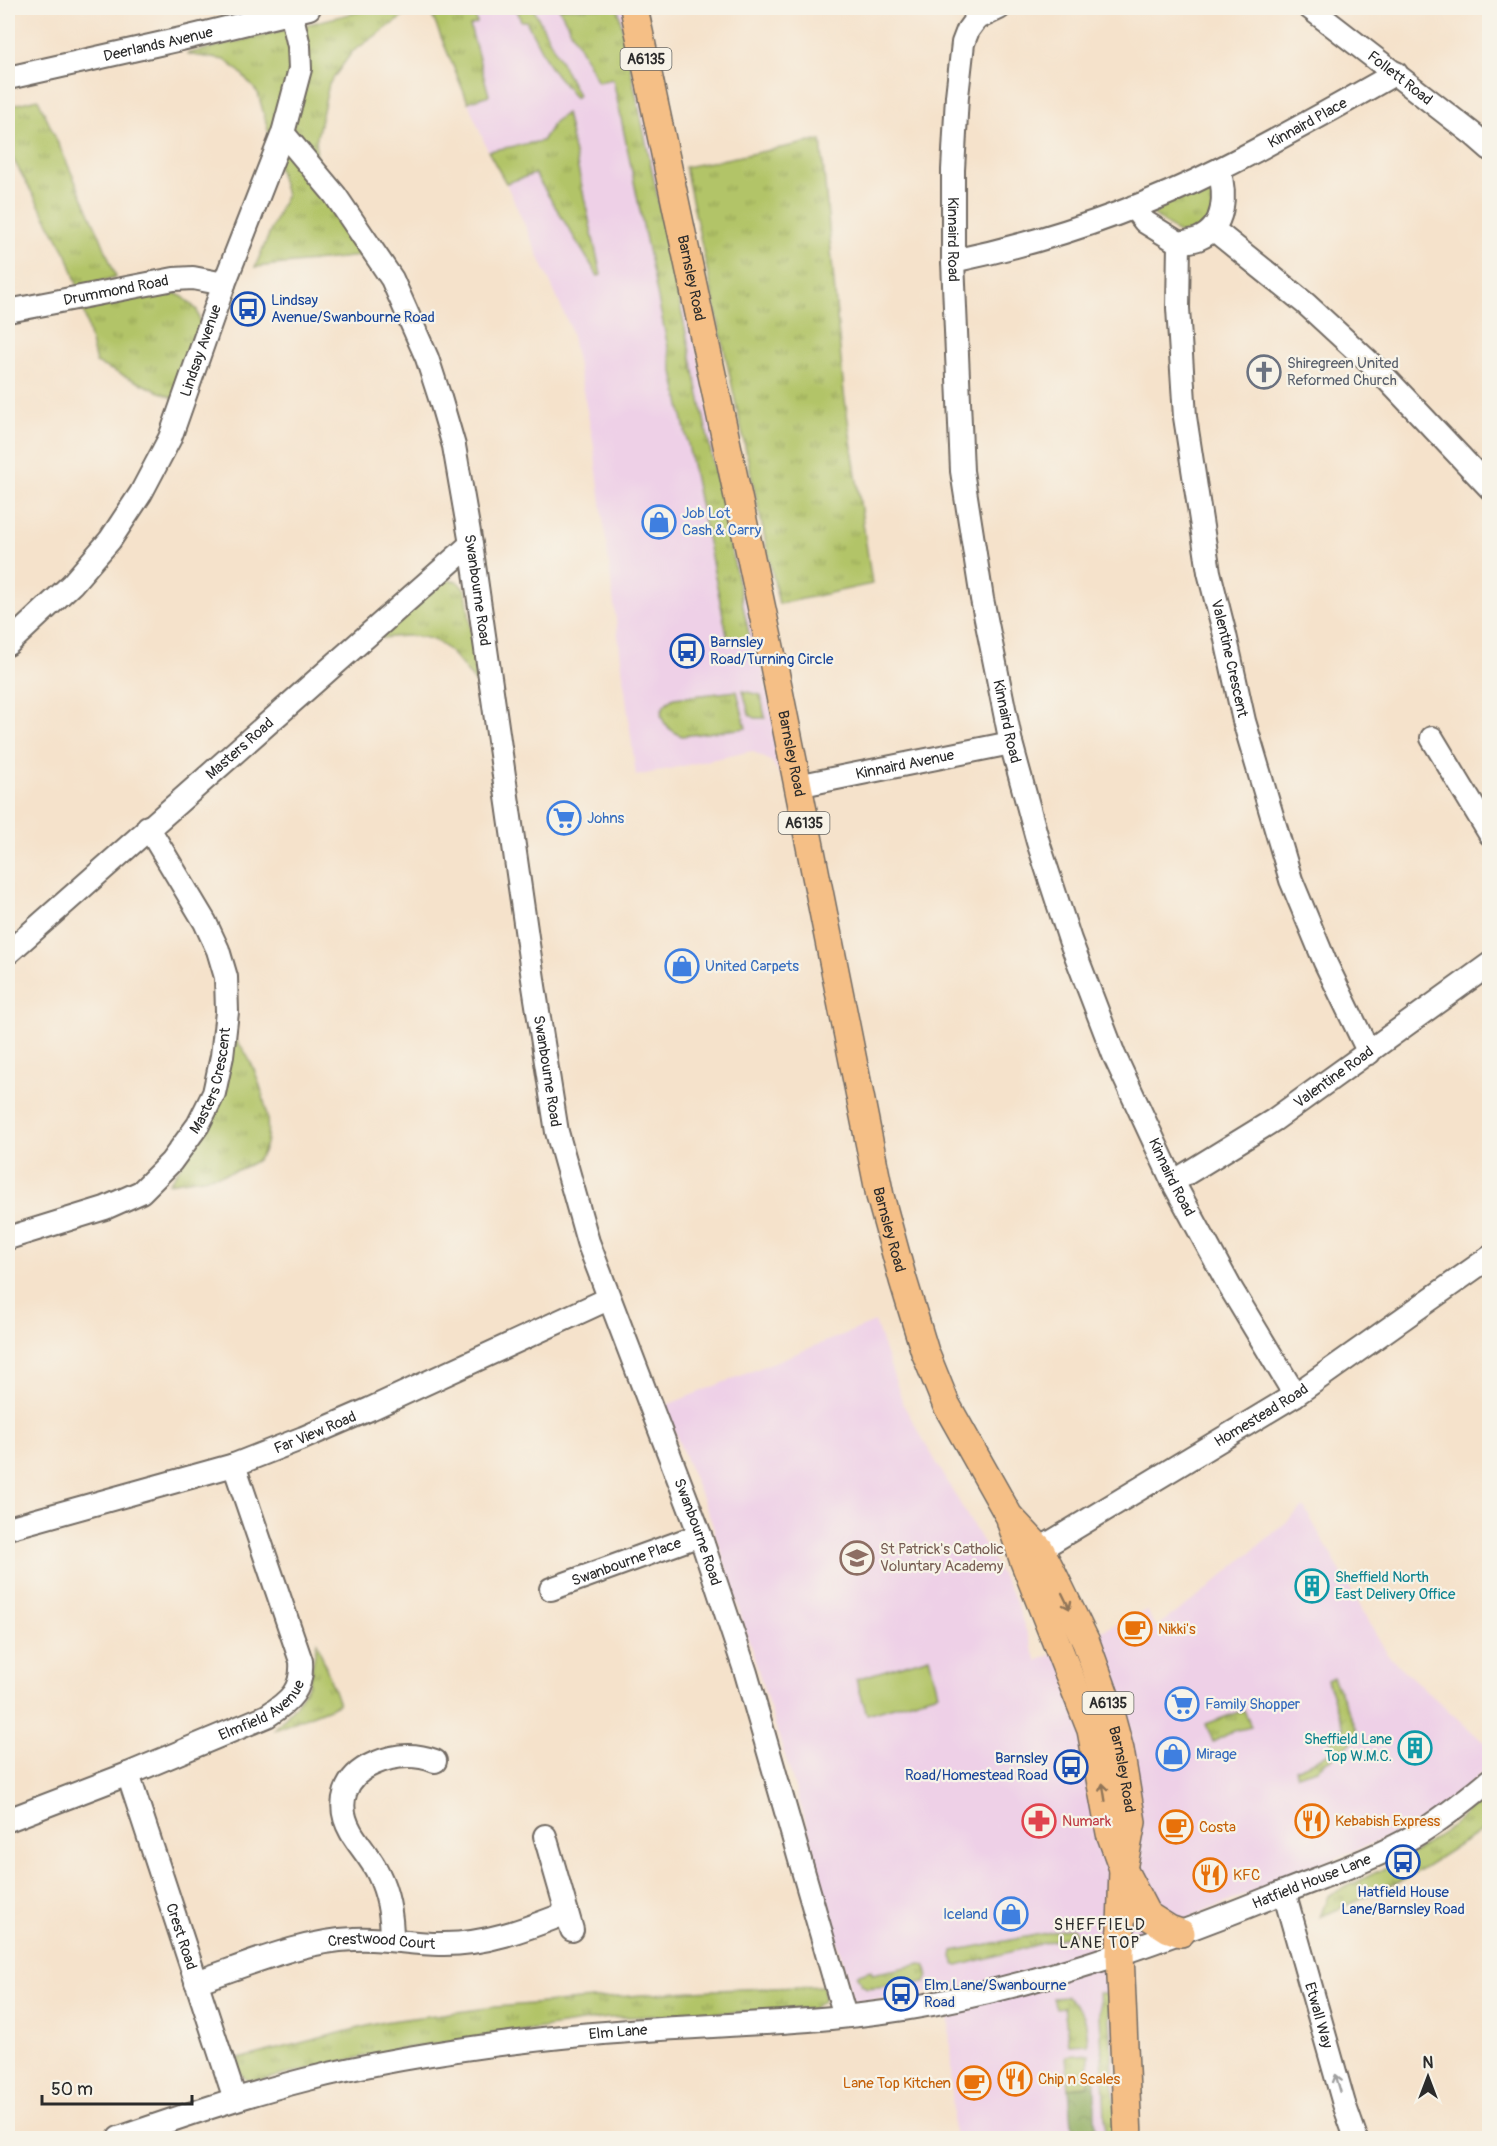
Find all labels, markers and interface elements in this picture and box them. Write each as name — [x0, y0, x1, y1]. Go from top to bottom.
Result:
street label: Deerlands Avenue — [102, 22, 215, 66]
street label: Follett Road — [1364, 47, 1437, 109]
road number: A6135 — [620, 48, 672, 70]
street label: Kinnaird Place — [1264, 93, 1351, 152]
street label: Kinnaird Road — [943, 197, 963, 282]
street label: Barnsley Road — [673, 233, 710, 323]
street label: Drummond Road — [62, 271, 170, 310]
bus stop icon: Lindsay Avenue/Swanbourne Road — [230, 291, 266, 327]
place label: Lindsay Avenue/Swanbourne Road — [271, 291, 435, 327]
street label: Lindsay Avenue — [176, 301, 226, 399]
church icon: Shiregreen United Reformed Church — [1246, 354, 1282, 390]
place label: Shiregreen United Reformed Church — [1287, 354, 1399, 390]
shop icon: Job Lot Cash & Carry — [641, 504, 677, 540]
place label: Job Lot Cash & Carry — [682, 504, 762, 540]
street label: Swanbourne Road — [460, 533, 495, 647]
street label: Valentine Crescent — [1207, 598, 1253, 720]
bus stop icon: Barnsley Road/Turning Circle — [669, 633, 705, 669]
place label: Barnsley Road/Turning Circle — [710, 633, 834, 669]
street label: Kinnaird Road — [989, 678, 1026, 765]
street label: Barnsley Road — [774, 709, 809, 798]
street label: Masters Road — [202, 713, 278, 783]
street label: Kinnaird Avenue — [854, 745, 956, 784]
supermarket icon: Johns — [546, 800, 582, 836]
place label: Johns — [587, 809, 624, 828]
road number: A6135 — [778, 812, 830, 834]
shop icon: United Carpets — [664, 948, 700, 984]
place label: United Carpets — [705, 957, 799, 976]
street label: Swanbourne Road — [529, 1014, 566, 1128]
street label: Masters Crescent — [185, 1026, 235, 1138]
street label: Valentine Road — [1290, 1042, 1377, 1112]
street label: Kinnaird Road — [1144, 1135, 1199, 1220]
street label: Barnsley Road — [869, 1185, 910, 1274]
street label: Homestead Road — [1211, 1379, 1312, 1451]
street label: Far View Road — [271, 1407, 359, 1458]
street label: Swanbourne Road — [670, 1476, 726, 1588]
street label: Swanbourne Place — [569, 1533, 684, 1590]
school or university icon: St Patrick's Catholic Voluntary Academy — [839, 1540, 875, 1576]
place label: St Patrick's Catholic Voluntary Academy — [880, 1540, 1004, 1576]
building icon: Sheffield North East Delivery Office — [1294, 1568, 1330, 1604]
place label: Sheffield North East Delivery Office — [1335, 1568, 1456, 1604]
one-way arrow — [1061, 1591, 1073, 1609]
cafe icon: Nikki's — [1117, 1611, 1153, 1647]
place label: Nikki's — [1158, 1620, 1196, 1639]
street label: Elmfield Avenue — [216, 1677, 309, 1745]
supermarket icon: Family Shopper — [1164, 1686, 1200, 1722]
road number: A6135 — [1082, 1692, 1134, 1714]
place label: Family Shopper — [1205, 1695, 1301, 1714]
street label: Barnsley Road — [1105, 1724, 1140, 1814]
place label: Sheffield Lane Top W.M.C. — [1304, 1730, 1393, 1766]
building icon: Sheffield Lane Top W.M.C. — [1397, 1730, 1433, 1766]
shop icon: Mirage — [1155, 1736, 1191, 1772]
place label: Mirage — [1196, 1745, 1237, 1764]
place label: Barnsley Road/Homestead Road — [905, 1749, 1049, 1785]
bus stop icon: Barnsley Road/Homestead Road — [1053, 1749, 1089, 1785]
one-way arrow — [1098, 1783, 1109, 1803]
pharmacy icon: Numark — [1021, 1803, 1057, 1839]
restaurant icon: Kebabish Express — [1294, 1803, 1330, 1839]
cafe icon: Costa — [1158, 1809, 1194, 1845]
place label: Numark — [1062, 1812, 1112, 1831]
place label: Kebabish Express — [1335, 1812, 1441, 1831]
place label: Costa — [1199, 1818, 1236, 1837]
bus stop icon: Hatfield House Lane/Barnsley Road — [1385, 1844, 1421, 1880]
street label: Hatfield House Lane — [1249, 1849, 1374, 1913]
restaurant icon: KFC — [1192, 1857, 1228, 1893]
place label: KFC — [1233, 1866, 1260, 1885]
place label: Hatfield House Lane/Barnsley Road — [1341, 1883, 1465, 1919]
shop icon: Iceland — [993, 1896, 1029, 1932]
street label: Crest Road — [162, 1901, 201, 1972]
place label: Iceland — [943, 1905, 988, 1924]
district label: SHEFFIELD LANE TOP — [1054, 1915, 1146, 1953]
street label: Crestwood Court — [327, 1929, 437, 1953]
bus stop icon: Elm Lane/Swanbourne Road — [883, 1976, 919, 2012]
place label: Elm Lane/Swanbourne Road — [924, 1976, 1067, 2012]
street label: Etwall Way — [1301, 1980, 1337, 2051]
street label: Elm Lane — [588, 2020, 649, 2044]
north arrow — [1398, 2047, 1458, 2107]
text: N — [1423, 2053, 1434, 2073]
restaurant icon: Chip n Scales — [997, 2061, 1033, 2097]
cafe icon: Lane Top Kitchen — [956, 2065, 992, 2101]
scale bar — [42, 2068, 192, 2106]
place label: Chip n Scales — [1038, 2070, 1120, 2089]
place label: Lane Top Kitchen — [843, 2074, 951, 2093]
one-way arrow — [1332, 2074, 1343, 2093]
text: 50 m — [51, 2078, 93, 2101]

